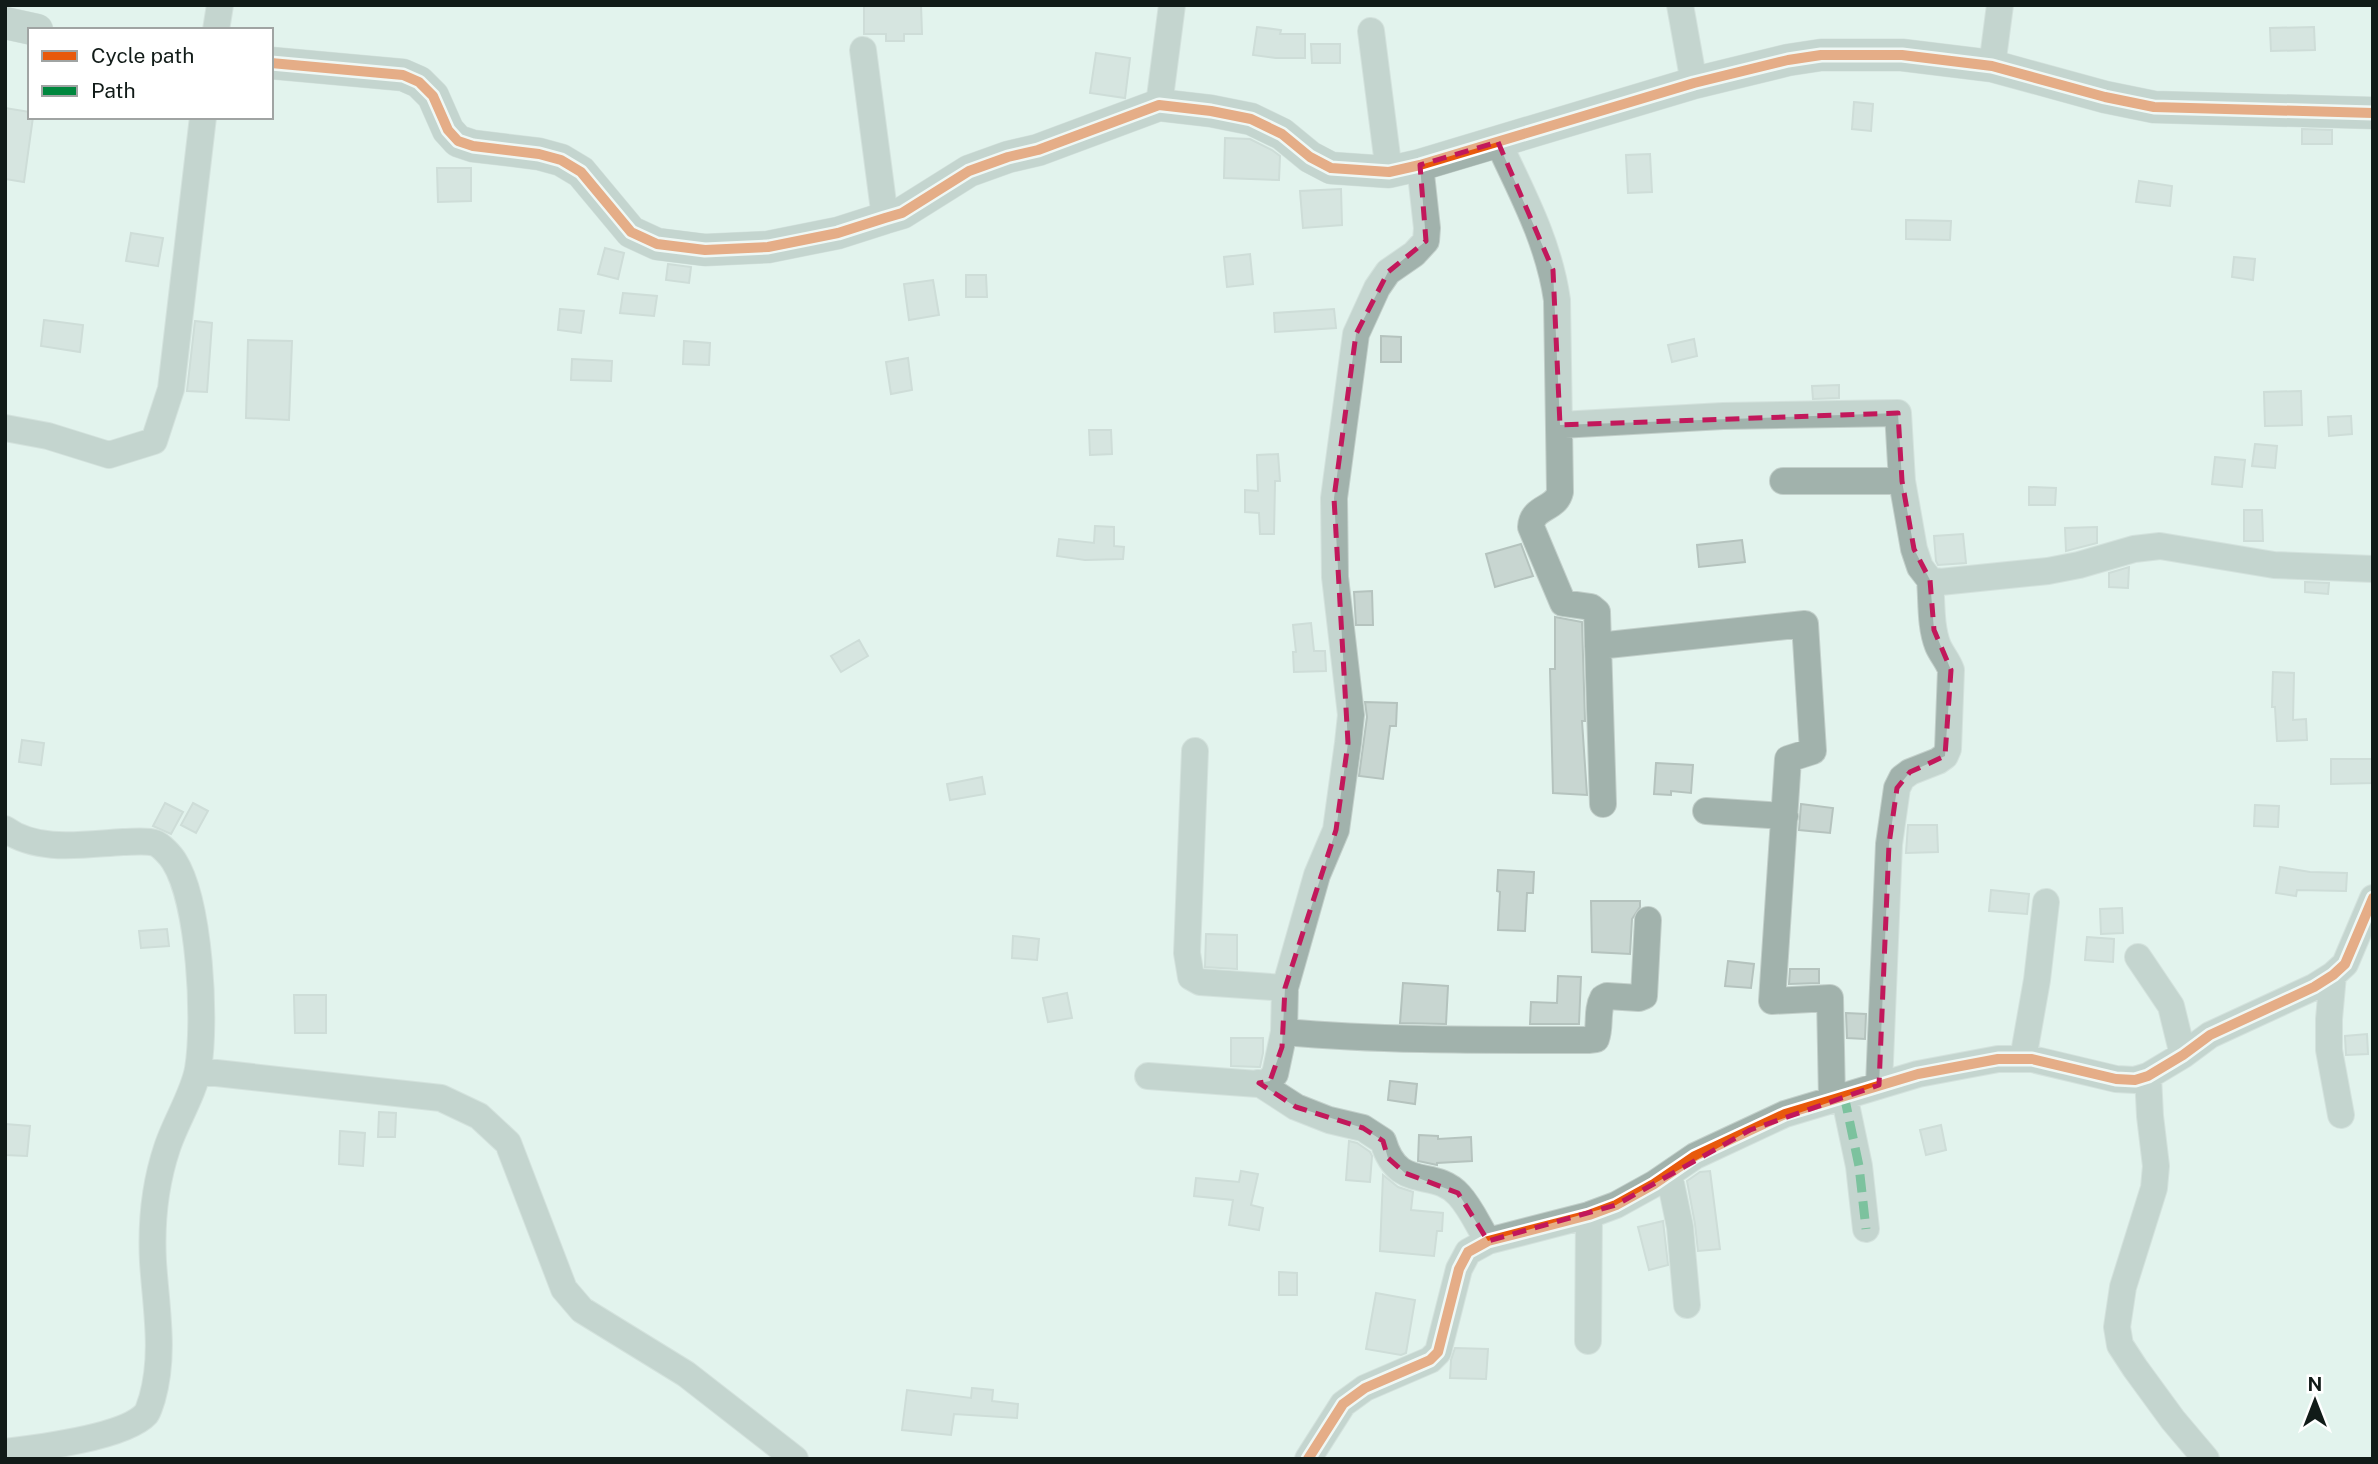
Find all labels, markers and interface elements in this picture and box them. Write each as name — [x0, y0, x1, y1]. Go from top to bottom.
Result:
legend — [28, 28, 273, 119]
text: Cycle path — [91, 43, 194, 68]
text: Path — [91, 78, 136, 103]
north arrow — [2280, 1366, 2350, 1436]
text: N — [2308, 1373, 2322, 1395]

